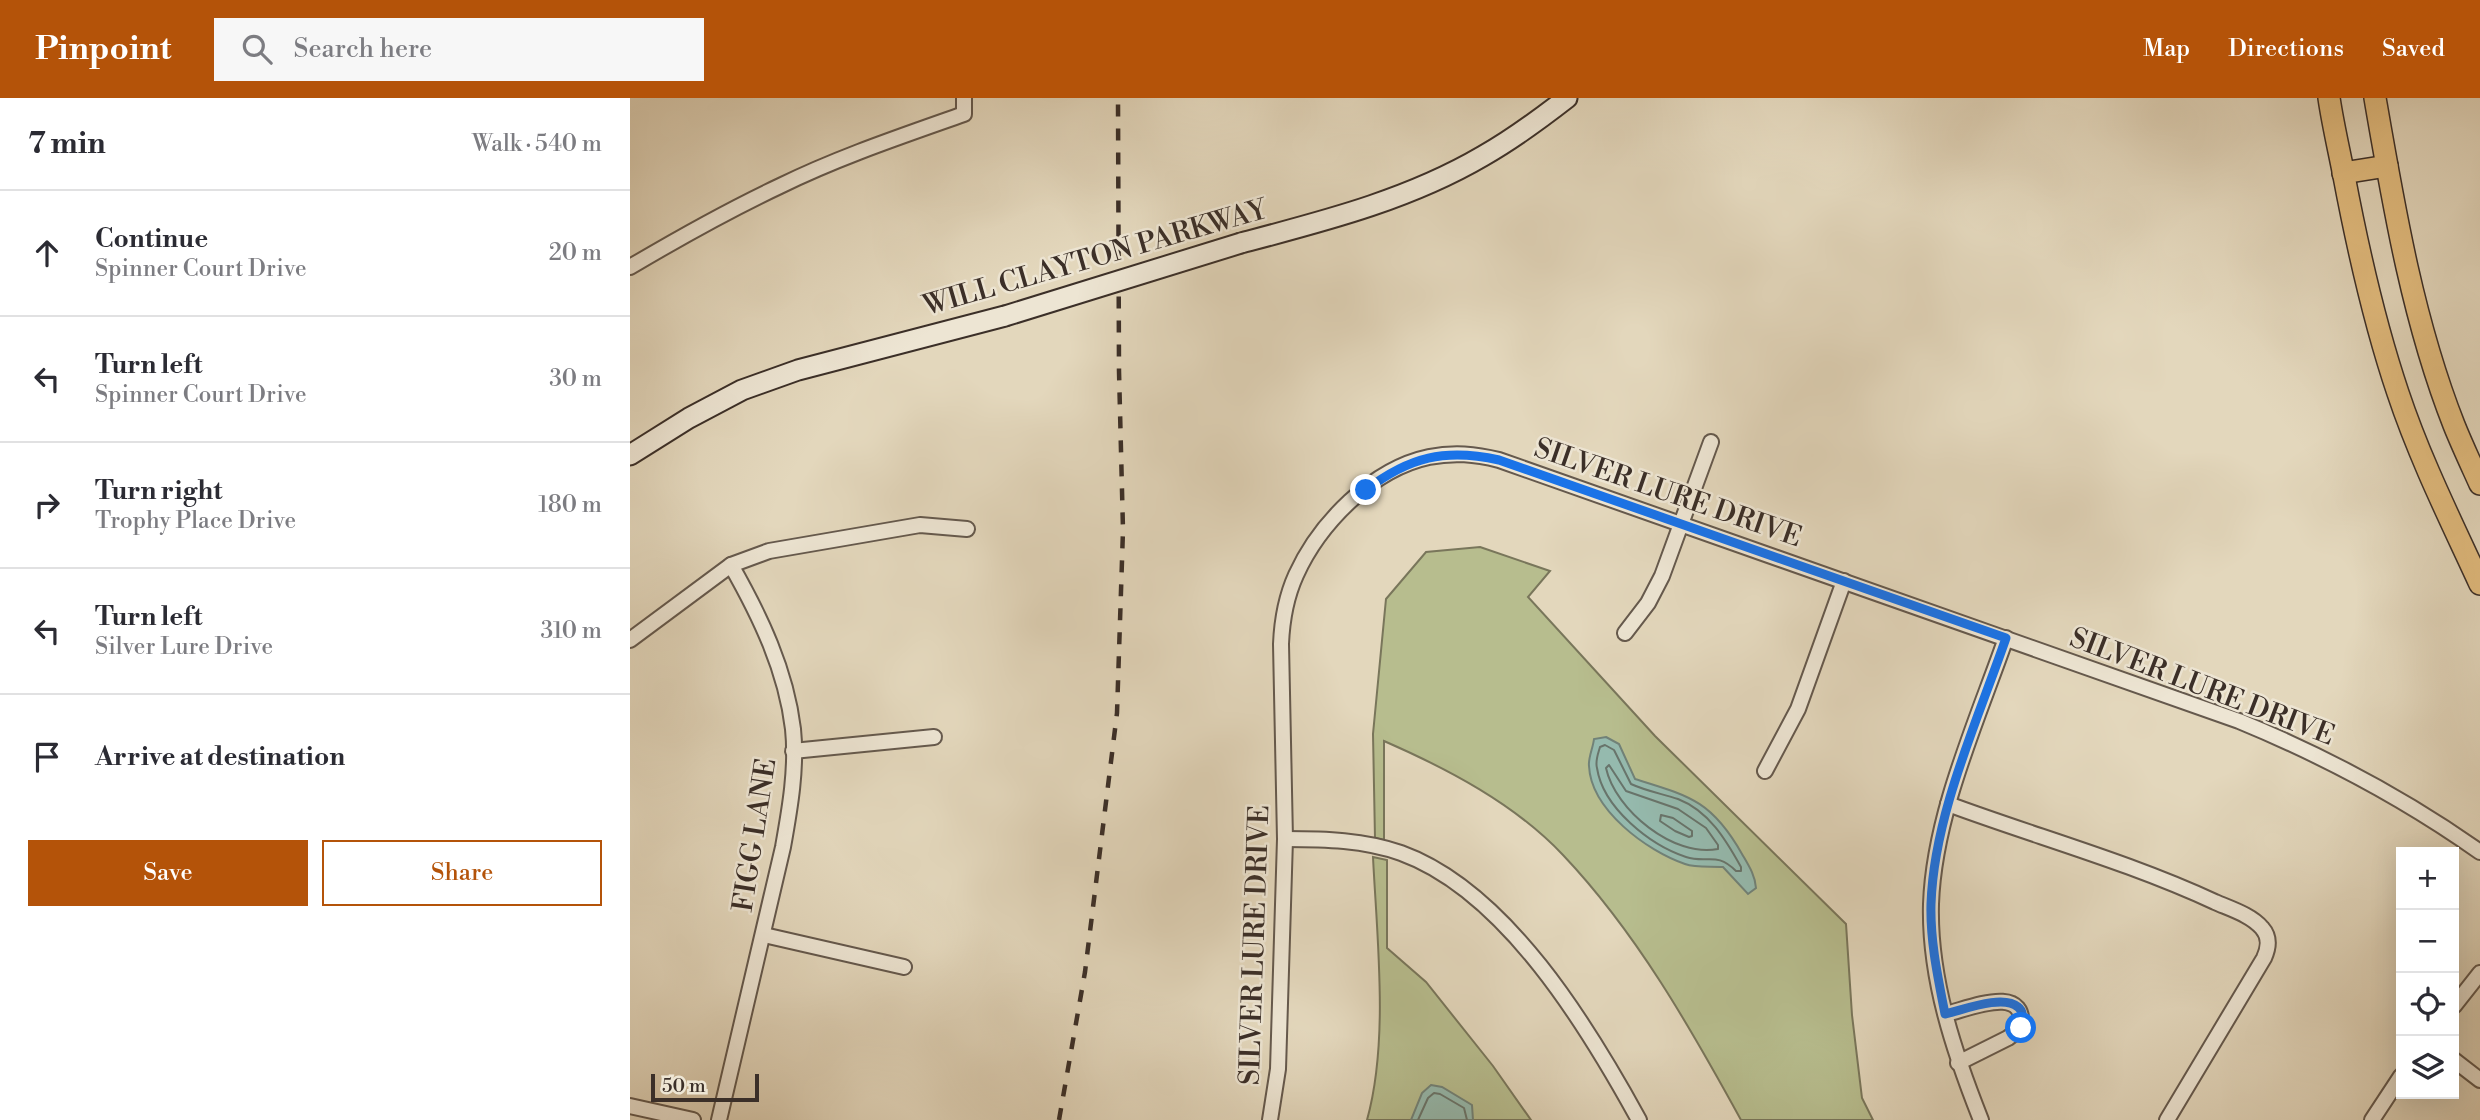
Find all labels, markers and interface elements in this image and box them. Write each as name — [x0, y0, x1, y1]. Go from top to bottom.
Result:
search box — [214, 18, 704, 81]
text: Pinpoint — [35, 29, 172, 70]
icon: search — [238, 30, 276, 68]
text: Search here — [294, 33, 432, 65]
text: Map — [2143, 34, 2190, 64]
text: Directions — [2228, 34, 2344, 64]
text: Saved — [2382, 34, 2445, 64]
text: 7 min — [28, 125, 106, 163]
text: Walk · 540 m — [472, 130, 602, 158]
street label: WILL CLAYTON PARKWAY — [918, 192, 1272, 324]
text: Continue — [95, 223, 208, 255]
icon: ahead — [28, 234, 66, 272]
text: 20 m — [549, 239, 602, 267]
text: Spinner Court Drive — [95, 255, 307, 283]
text: Turn left — [95, 349, 203, 381]
icon: left — [28, 360, 66, 398]
text: 30 m — [549, 365, 602, 393]
text: Spinner Court Drive — [95, 381, 307, 409]
street label: SILVER LURE DRIVE — [1530, 431, 1806, 555]
route end — [1350, 474, 1381, 505]
text: Turn right — [95, 475, 223, 507]
icon: right — [28, 486, 66, 524]
text: 180 m — [538, 491, 602, 519]
text: Trophy Place Drive — [95, 507, 296, 535]
text: Turn left — [95, 601, 203, 633]
icon: left — [28, 612, 66, 650]
text: 310 m — [541, 617, 602, 645]
street label: SILVER LURE DRIVE — [2065, 620, 2339, 754]
text: Silver Lure Drive — [95, 633, 273, 661]
icon: arrive — [28, 738, 66, 776]
text: Arrive at destination — [95, 741, 345, 773]
street label: FIGG LANE — [726, 756, 784, 914]
street label: SILVER LURE DRIVE — [1233, 804, 1277, 1086]
button: Save — [28, 840, 308, 906]
button: Share — [322, 840, 602, 906]
map controls — [2396, 847, 2459, 1099]
button: + — [2396, 847, 2459, 910]
button: − — [2396, 910, 2459, 973]
button: locate — [2396, 973, 2459, 1036]
route start — [2005, 1012, 2036, 1043]
button: layers — [2396, 1036, 2459, 1099]
scale bar — [651, 1071, 760, 1103]
text: 50 m — [662, 1074, 706, 1098]

